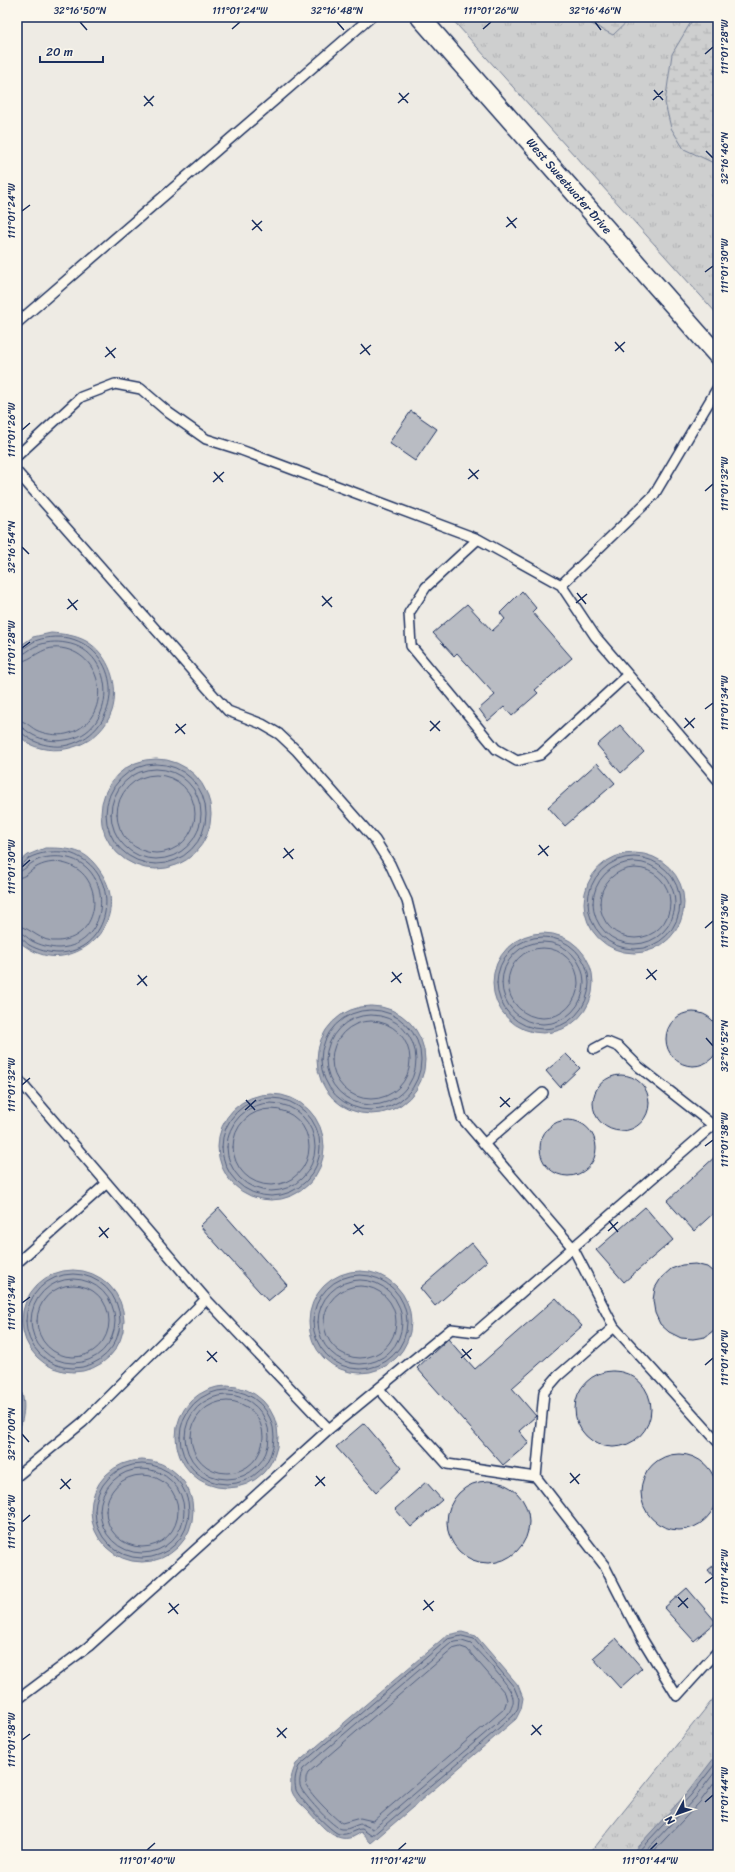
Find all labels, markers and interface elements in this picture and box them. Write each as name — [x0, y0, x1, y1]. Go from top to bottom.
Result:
text: 32°16'50"N — [54, 2, 106, 20]
text: 111°01'24"W — [212, 2, 268, 20]
text: 32°16'48"N — [311, 2, 363, 20]
text: 111°01'26"W — [464, 2, 519, 20]
text: 32°16'46"N — [569, 2, 621, 20]
text: 111°01'28"W — [716, 19, 734, 75]
scale bar — [40, 38, 103, 64]
text: 20 m — [46, 41, 73, 63]
street label: West Sweetwater Drive — [520, 132, 618, 240]
text: 32°16'46"N — [716, 132, 734, 184]
text: 111°01'24"W — [3, 183, 21, 239]
text: 111°01'30"W — [716, 238, 734, 294]
text: 111°01'26"W — [3, 402, 21, 457]
text: 111°01'32"W — [716, 456, 734, 511]
text: 32°16'54"N — [3, 521, 21, 573]
text: 111°01'28"W — [3, 620, 21, 676]
text: 111°01'34"W — [716, 675, 734, 731]
text: 111°01'30"W — [3, 839, 21, 895]
text: 111°01'36"W — [716, 893, 734, 948]
text: 32°16'52"N — [716, 1020, 734, 1072]
text: 111°01'32"W — [3, 1057, 21, 1112]
text: 111°01'38"W — [716, 1112, 734, 1167]
text: 111°01'34"W — [3, 1275, 21, 1331]
text: 111°01'40"W — [716, 1330, 734, 1386]
text: 32°17'00"N — [3, 1407, 21, 1460]
text: 111°01'36"W — [3, 1494, 21, 1549]
text: 111°01'42"W — [716, 1549, 734, 1605]
text: 111°01'38"W — [3, 1712, 21, 1767]
text: 111°01'44"W — [716, 1767, 734, 1823]
north arrow — [657, 1794, 697, 1834]
text: N — [660, 1811, 680, 1830]
text: 111°01'40"W — [119, 1852, 175, 1870]
text: 111°01'42"W — [370, 1852, 426, 1870]
text: 111°01'44"W — [622, 1852, 678, 1870]

